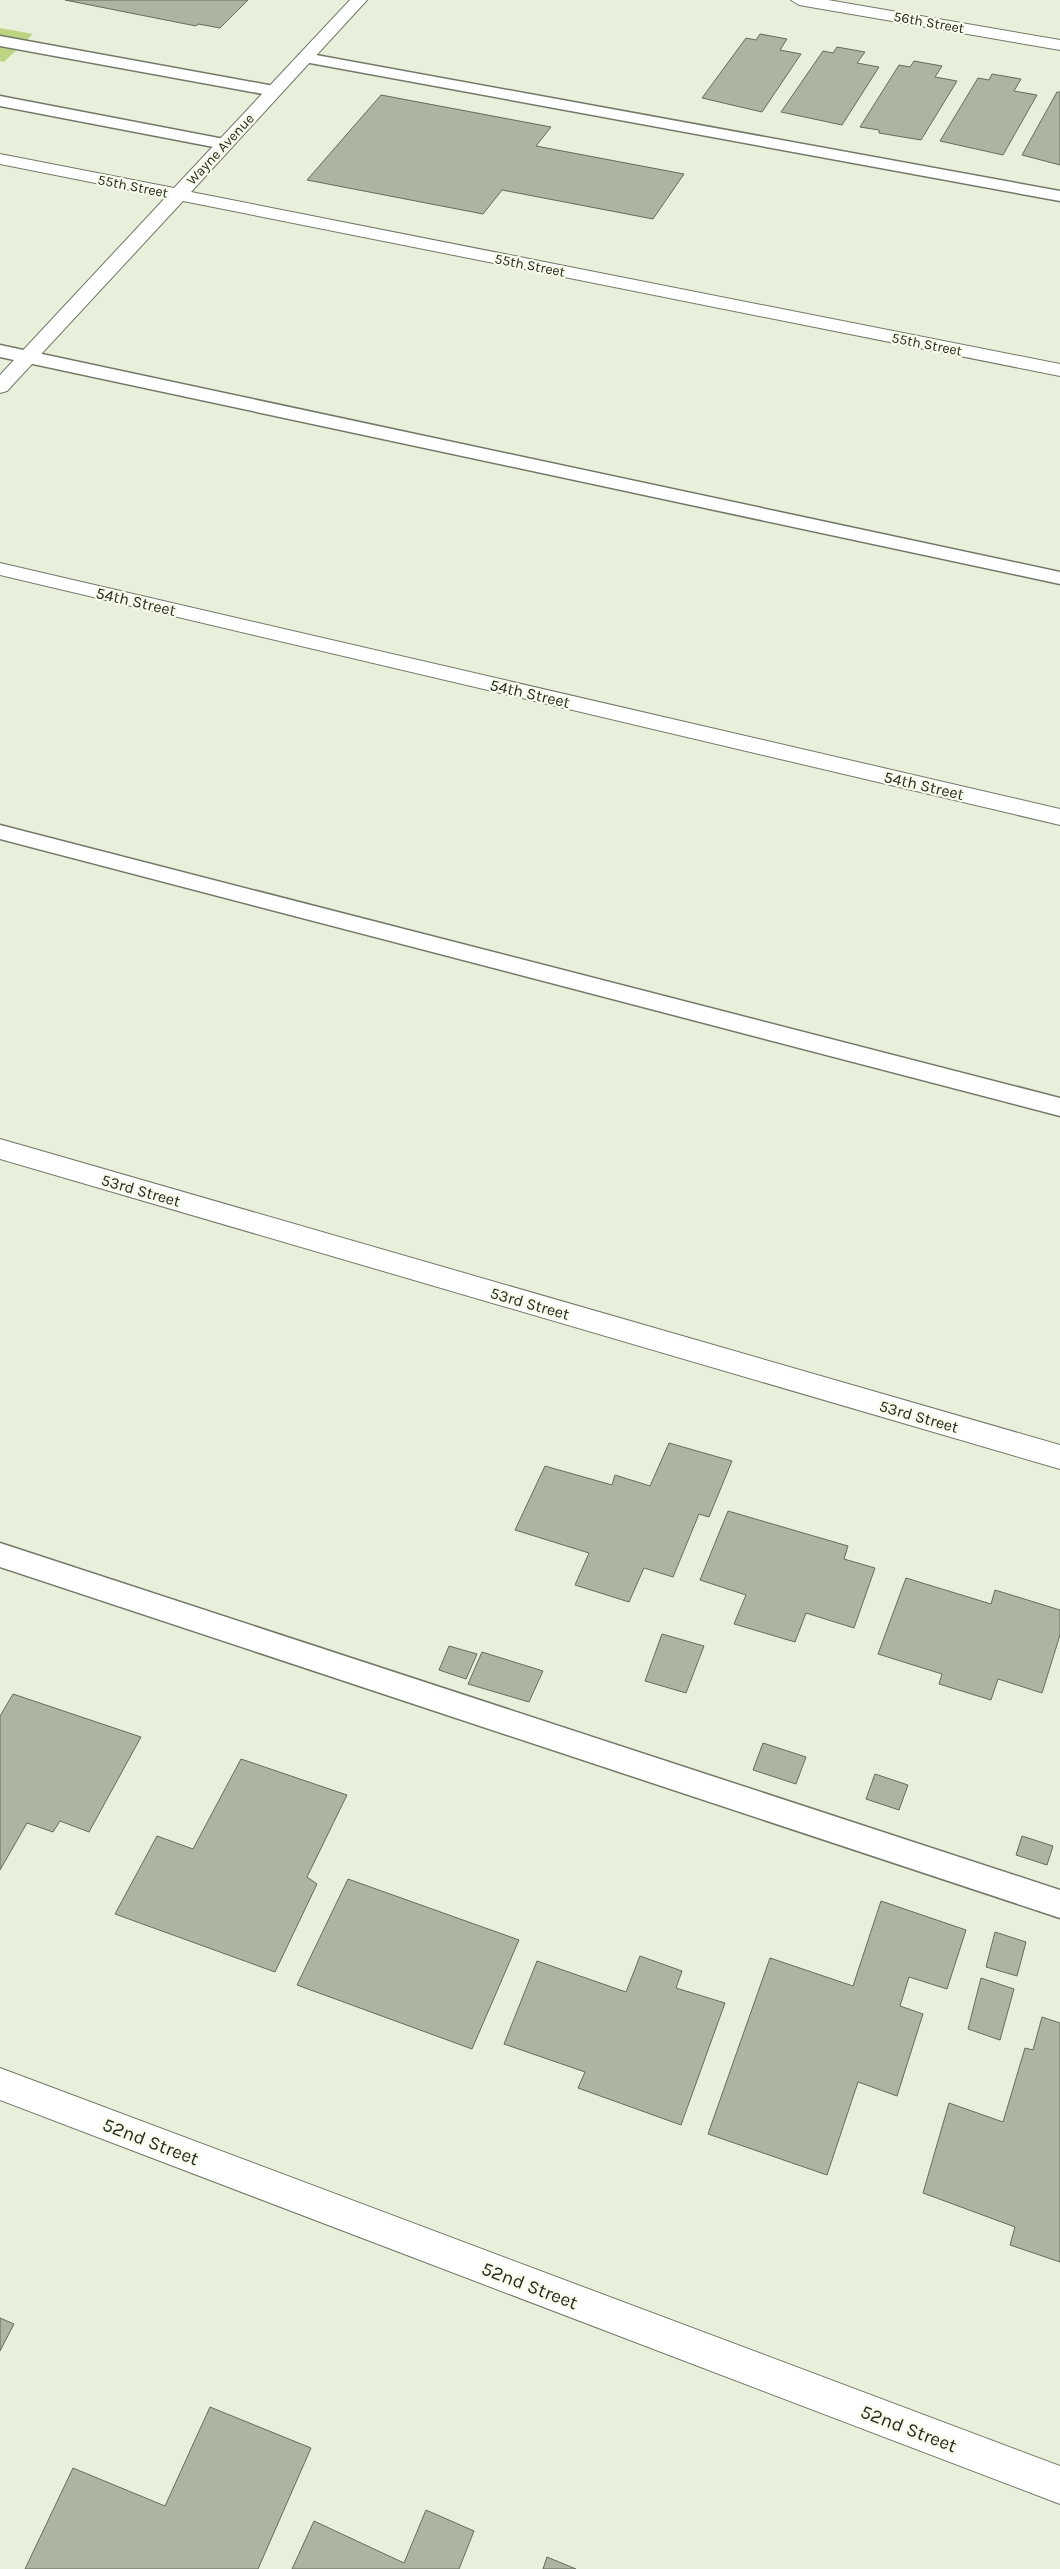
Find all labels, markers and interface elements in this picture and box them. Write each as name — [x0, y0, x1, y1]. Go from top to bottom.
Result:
street label: 56th Street — [892, 8, 966, 37]
street label: Wayne Avenue — [183, 110, 258, 189]
street label: 55th Street — [96, 171, 170, 202]
street label: 55th Street — [493, 250, 567, 281]
street label: 55th Street — [890, 329, 964, 360]
street label: 54th Street — [94, 583, 178, 620]
street label: 54th Street — [488, 675, 572, 712]
street label: 54th Street — [882, 767, 966, 804]
street label: 53rd Street — [99, 1170, 183, 1211]
street label: 53rd Street — [488, 1283, 572, 1324]
street label: 53rd Street — [877, 1396, 961, 1437]
street label: 52nd Street — [99, 2114, 202, 2170]
street label: 52nd Street — [478, 2258, 581, 2314]
street label: 52nd Street — [857, 2401, 960, 2457]

